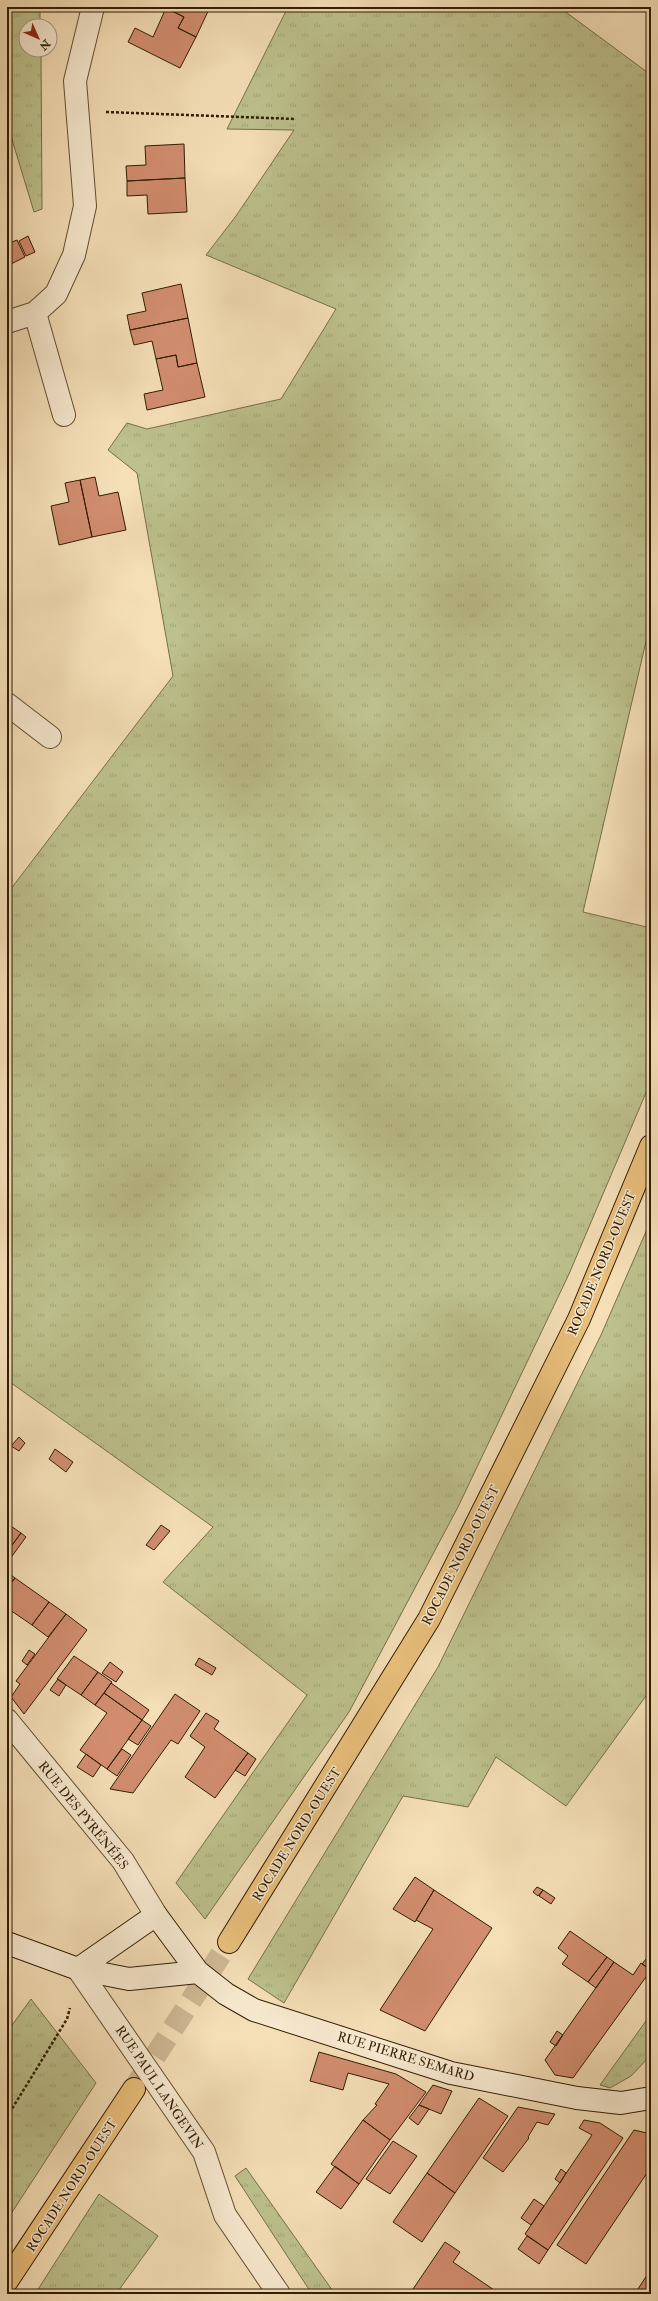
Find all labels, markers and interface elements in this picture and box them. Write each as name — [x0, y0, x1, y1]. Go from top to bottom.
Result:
north arrow — [18, 18, 58, 58]
text: N — [36, 36, 54, 54]
street label: ROCADE NORD-OUEST — [564, 1189, 640, 1338]
street label: ROCADE NORD-OUEST — [419, 1483, 503, 1628]
street label: RUE DES PYRÉNÉES — [35, 1758, 133, 1873]
street label: ROCADE NORD-OUEST — [249, 1764, 345, 1904]
street label: RUE PAUL LANGEVIN — [112, 2023, 207, 2153]
street label: RUE PIERRE SEMARD — [335, 2029, 476, 2085]
street label: ROCADE NORD-OUEST — [23, 2116, 121, 2255]

